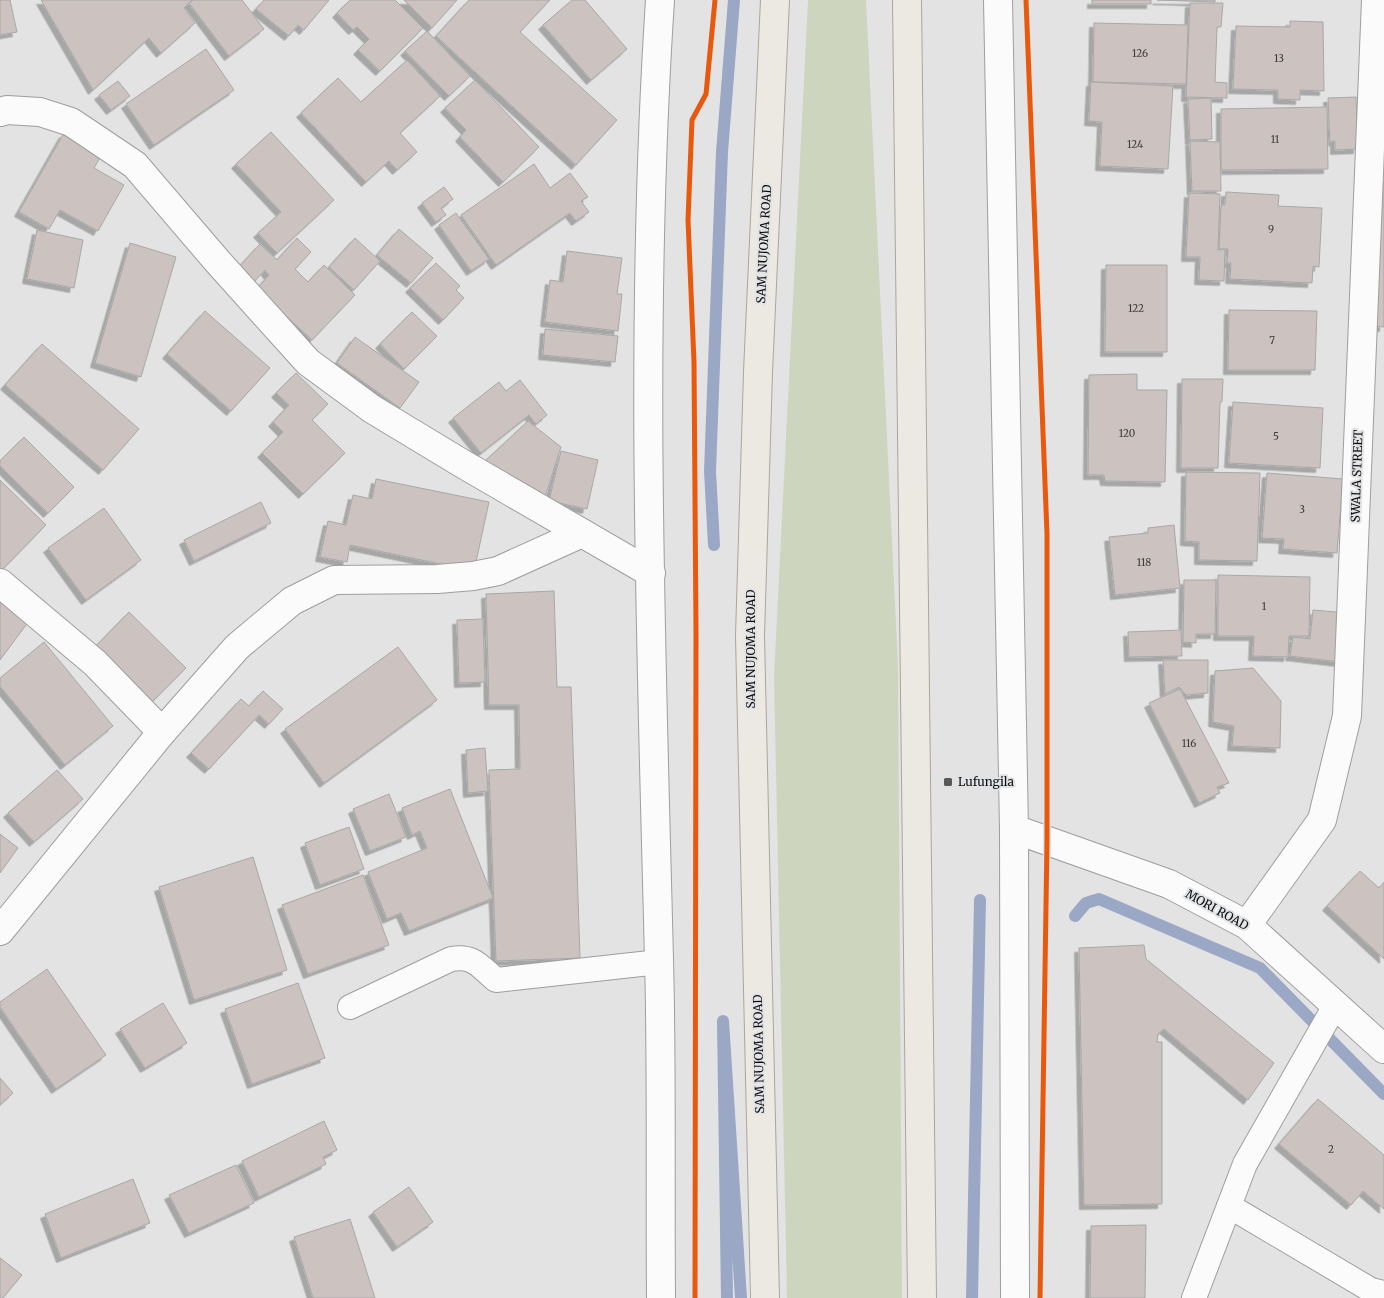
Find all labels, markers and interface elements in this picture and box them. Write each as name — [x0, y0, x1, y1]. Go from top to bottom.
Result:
house number: 126 — [1132, 47, 1148, 60]
house number: 13 — [1274, 52, 1284, 65]
house number: 11 — [1271, 133, 1280, 146]
house number: 124 — [1127, 138, 1143, 151]
street label: SAM NUJOMA ROAD — [753, 184, 774, 304]
house number: 9 — [1268, 223, 1274, 236]
house number: 122 — [1128, 302, 1144, 315]
house number: 7 — [1269, 334, 1275, 347]
house number: 120 — [1119, 427, 1135, 440]
street label: SWALA STREET — [1347, 429, 1366, 523]
house number: 5 — [1273, 430, 1279, 443]
house number: 3 — [1299, 503, 1305, 516]
house number: 118 — [1137, 556, 1151, 569]
street label: SAM NUJOMA ROAD — [743, 589, 758, 709]
house number: 1 — [1262, 600, 1267, 613]
house number: 116 — [1182, 737, 1196, 750]
place label: Lufungila — [958, 774, 1015, 789]
marker: Lufungila — [942, 776, 954, 788]
street label: MORI ROAD — [1183, 886, 1251, 933]
street label: SAM NUJOMA ROAD — [750, 994, 767, 1114]
house number: 2 — [1328, 1143, 1334, 1156]

